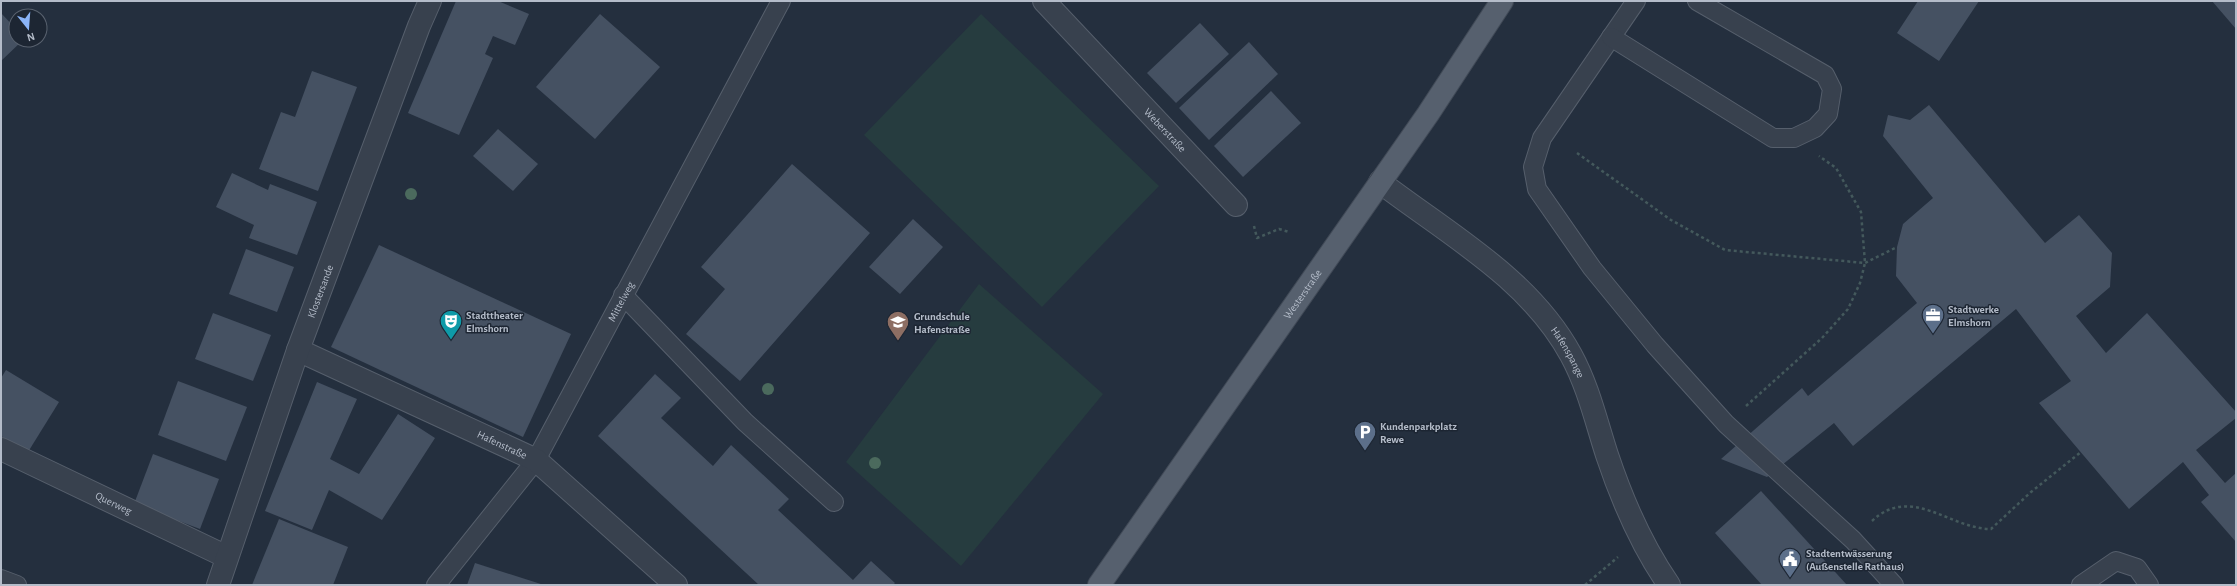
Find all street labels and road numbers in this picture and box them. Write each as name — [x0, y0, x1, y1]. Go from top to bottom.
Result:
street label: Weberstraße — [1142, 106, 1188, 154]
street label: Klostersande — [306, 263, 335, 319]
street label: Westerstraße — [1282, 267, 1324, 321]
street label: Mittelweg — [606, 279, 637, 323]
street label: Hafenspange — [1549, 325, 1586, 380]
street label: Hafenstraße — [475, 429, 529, 461]
street label: Querweg — [94, 490, 134, 517]

